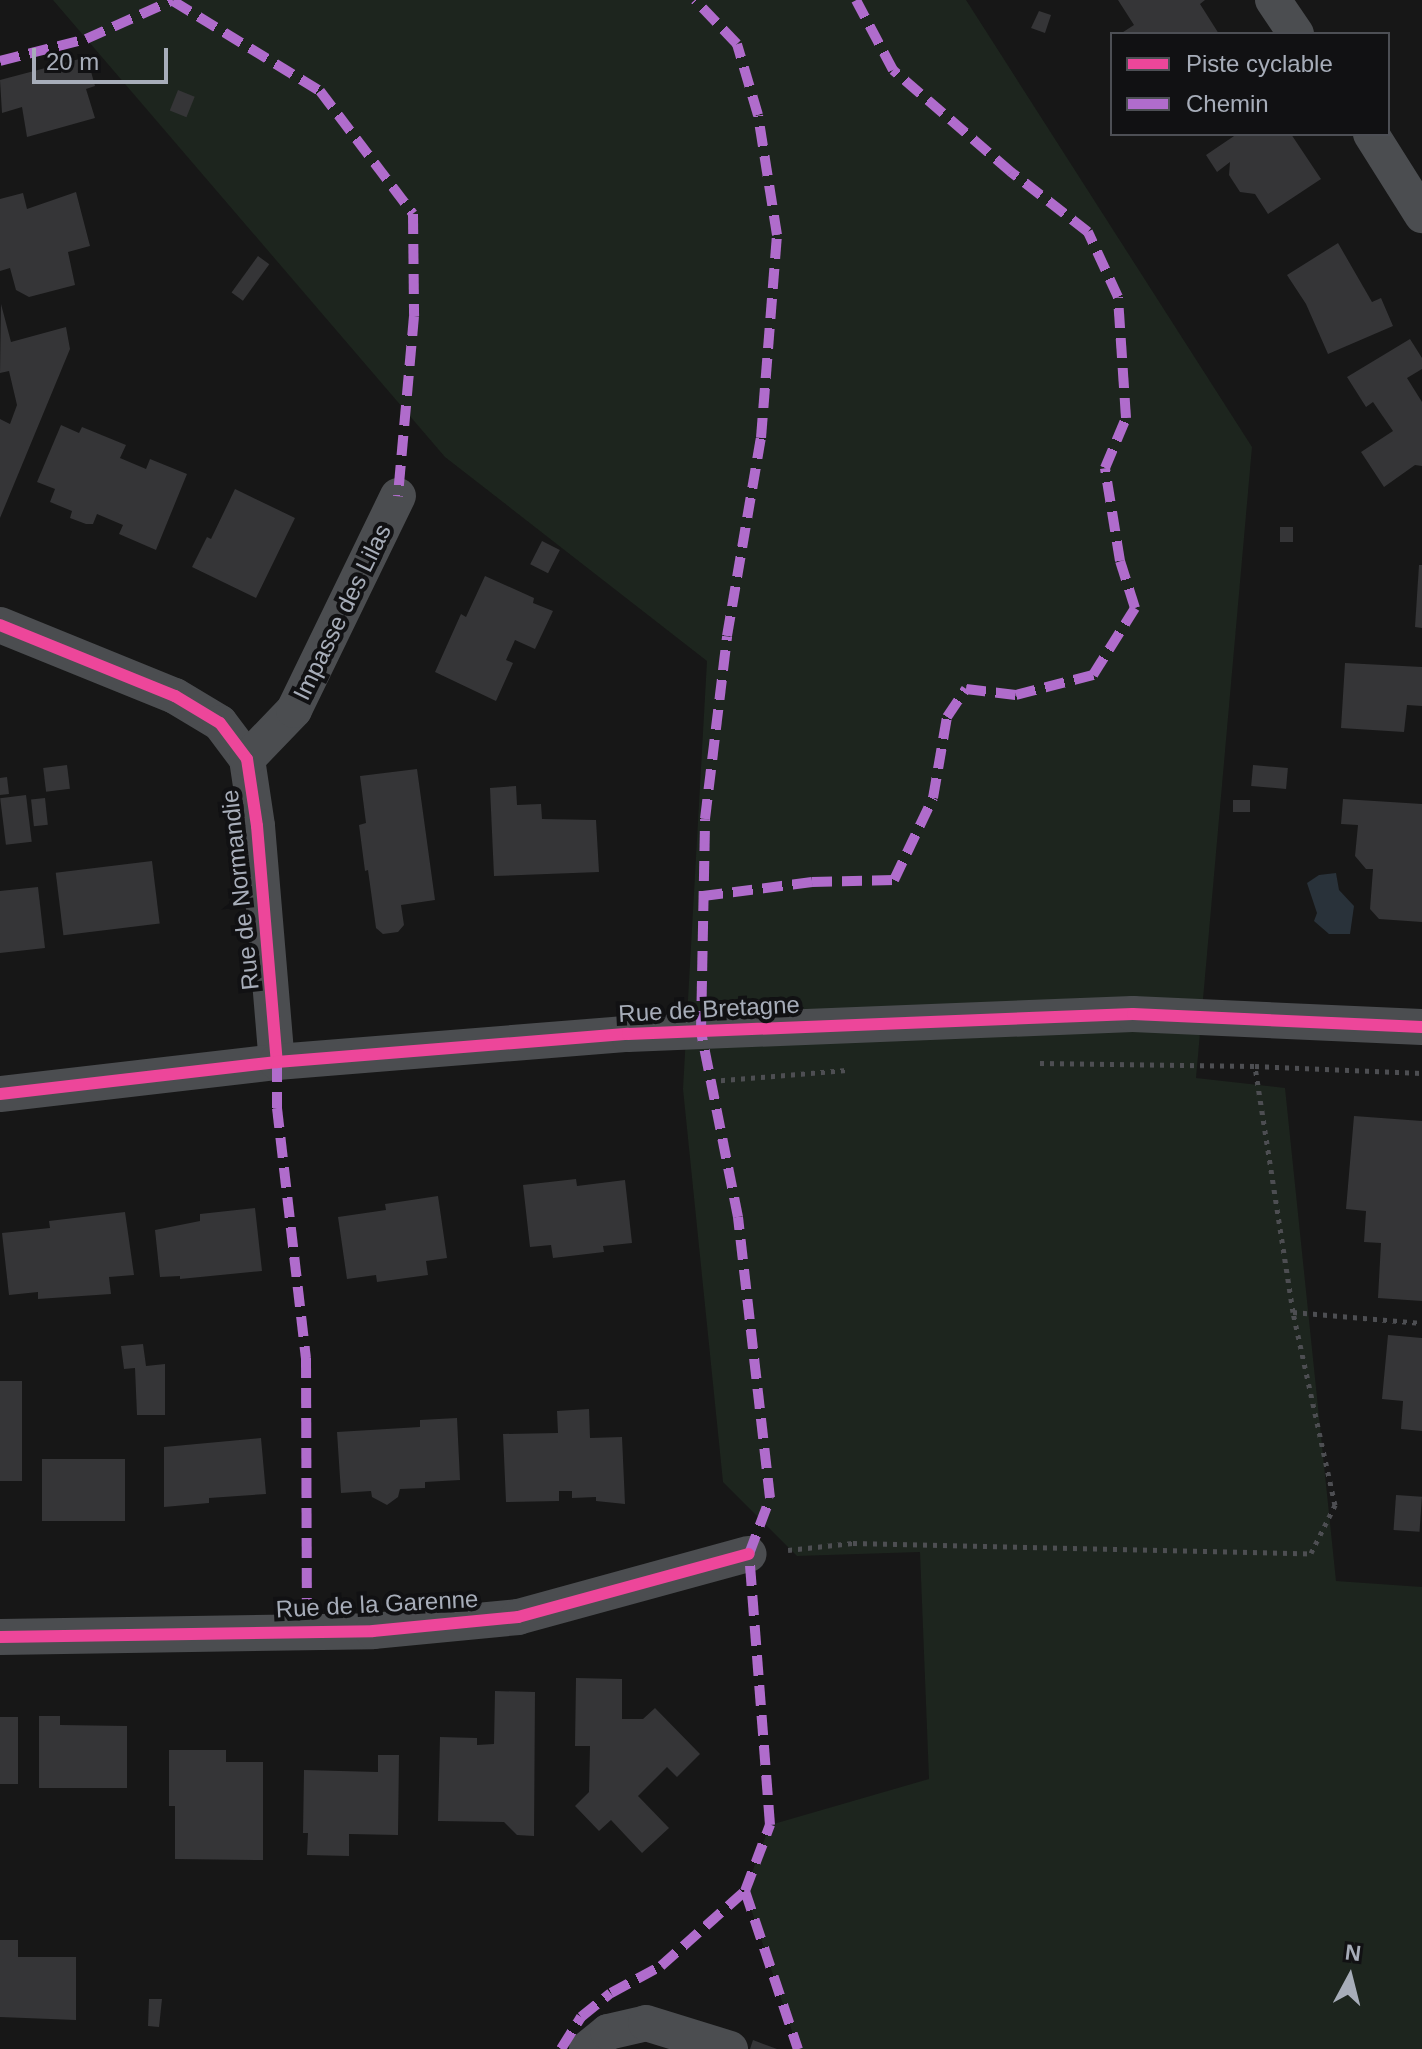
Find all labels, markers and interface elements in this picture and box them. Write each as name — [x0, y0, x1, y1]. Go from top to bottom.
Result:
scale bar — [36, 32, 172, 82]
legend — [1110, 32, 1390, 136]
text: 20 m — [46, 48, 99, 75]
text: Piste cyclable — [1186, 50, 1333, 77]
text: Chemin — [1186, 90, 1269, 117]
street label: Impasse des Lilas — [287, 519, 397, 705]
street label: Rue de Normandie — [215, 788, 265, 992]
street label: Rue de Bretagne — [618, 990, 800, 1028]
street label: Rue de la Garenne — [275, 1584, 479, 1624]
north arrow — [1310, 1937, 1390, 2017]
text: N — [1344, 1939, 1362, 1966]

